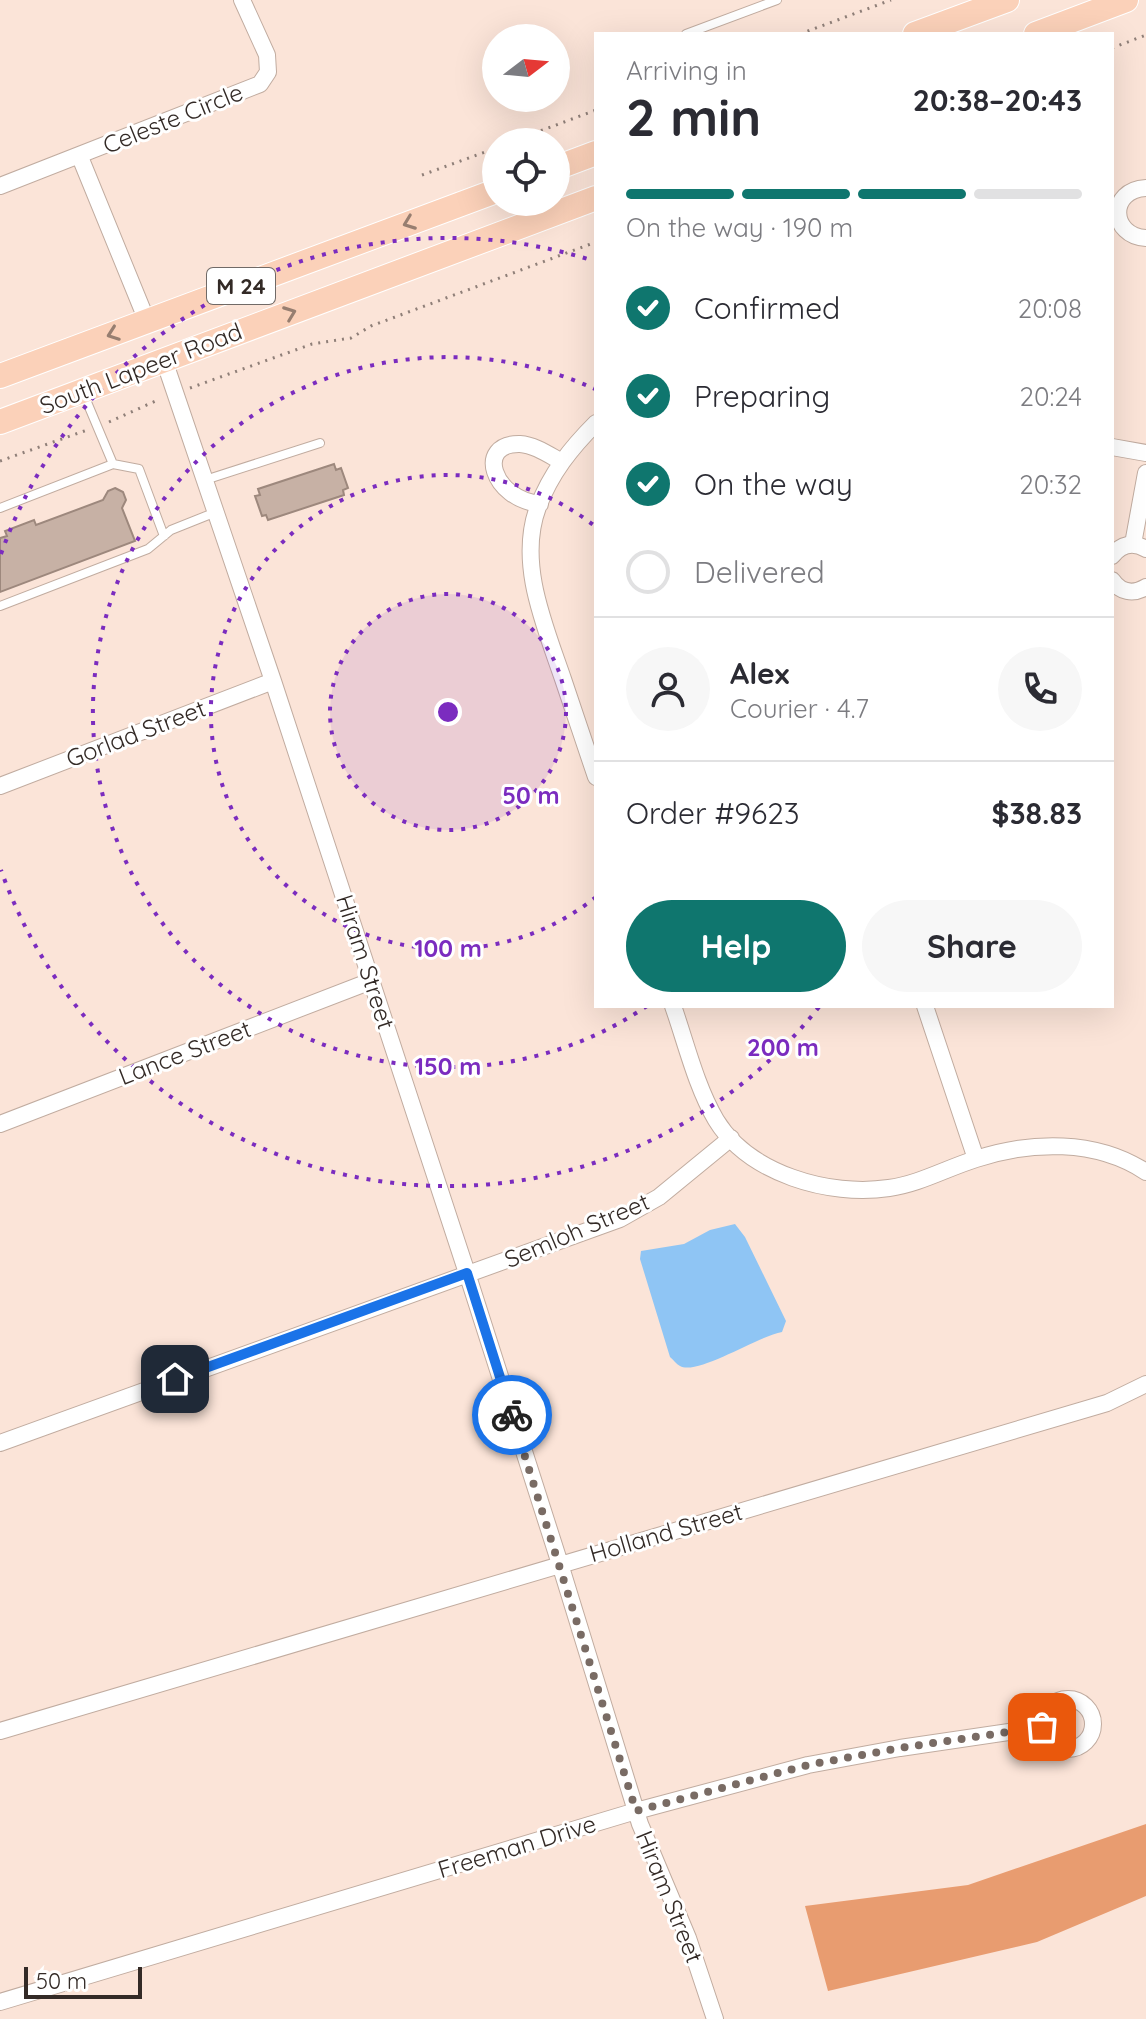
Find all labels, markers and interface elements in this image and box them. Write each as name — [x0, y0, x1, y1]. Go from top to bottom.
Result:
north arrow — [482, 24, 570, 112]
map controls — [482, 24, 570, 216]
text: Arriving in — [626, 54, 747, 87]
street label: Celeste Circle — [98, 76, 247, 160]
text: 20:38–20:43 — [913, 81, 1082, 119]
text: 2 min — [626, 84, 761, 149]
button: locate — [482, 128, 570, 216]
text: On the way · 190 m — [626, 211, 853, 244]
one-way arrow — [403, 213, 417, 230]
road number: M 24 — [207, 268, 275, 304]
icon: check — [626, 286, 670, 330]
text: Confirmed — [694, 289, 840, 327]
text: 20:08 — [1018, 292, 1082, 325]
one-way arrow — [282, 306, 296, 323]
street label: South Lapeer Road — [35, 316, 246, 420]
one-way arrow — [107, 324, 121, 341]
icon: check — [626, 374, 670, 418]
text: Preparing — [694, 377, 830, 415]
text: 20:24 — [1020, 380, 1082, 413]
icon: check — [626, 462, 670, 506]
text: On the way — [694, 465, 853, 503]
text: 20:32 — [1019, 468, 1082, 501]
text: Delivered — [694, 553, 825, 591]
button: person — [626, 647, 710, 731]
button: phone — [998, 647, 1082, 731]
text: Alex — [730, 654, 789, 692]
text: Courier · 4.7 — [730, 692, 869, 725]
street label: Gorlad Street — [62, 693, 210, 773]
centre of rings — [434, 698, 462, 726]
text: 50 m — [502, 780, 560, 810]
text: Order #9623 — [626, 794, 800, 832]
text: $38.83 — [992, 794, 1082, 832]
street label: Hiram Street — [330, 891, 402, 1033]
button: Help — [626, 900, 846, 992]
button: Share — [862, 900, 1082, 992]
text: 100 m — [414, 933, 482, 963]
street label: Lance Street — [114, 1013, 255, 1091]
text: 200 m — [747, 1032, 819, 1062]
text: 150 m — [415, 1051, 481, 1081]
street label: Semloh Street — [500, 1186, 654, 1274]
pin — [141, 1345, 209, 1413]
icon: home — [153, 1357, 197, 1401]
courier — [472, 1375, 552, 1455]
icon: bike — [490, 1393, 534, 1437]
street label: Holland Street — [586, 1496, 746, 1568]
pin — [1008, 1693, 1076, 1761]
icon: bag — [1020, 1705, 1064, 1749]
street label: Freeman Drive — [434, 1808, 599, 1884]
street label: Hiram Street — [630, 1826, 710, 1967]
scale bar — [24, 1963, 142, 1999]
text: 50 m — [36, 1967, 87, 1995]

